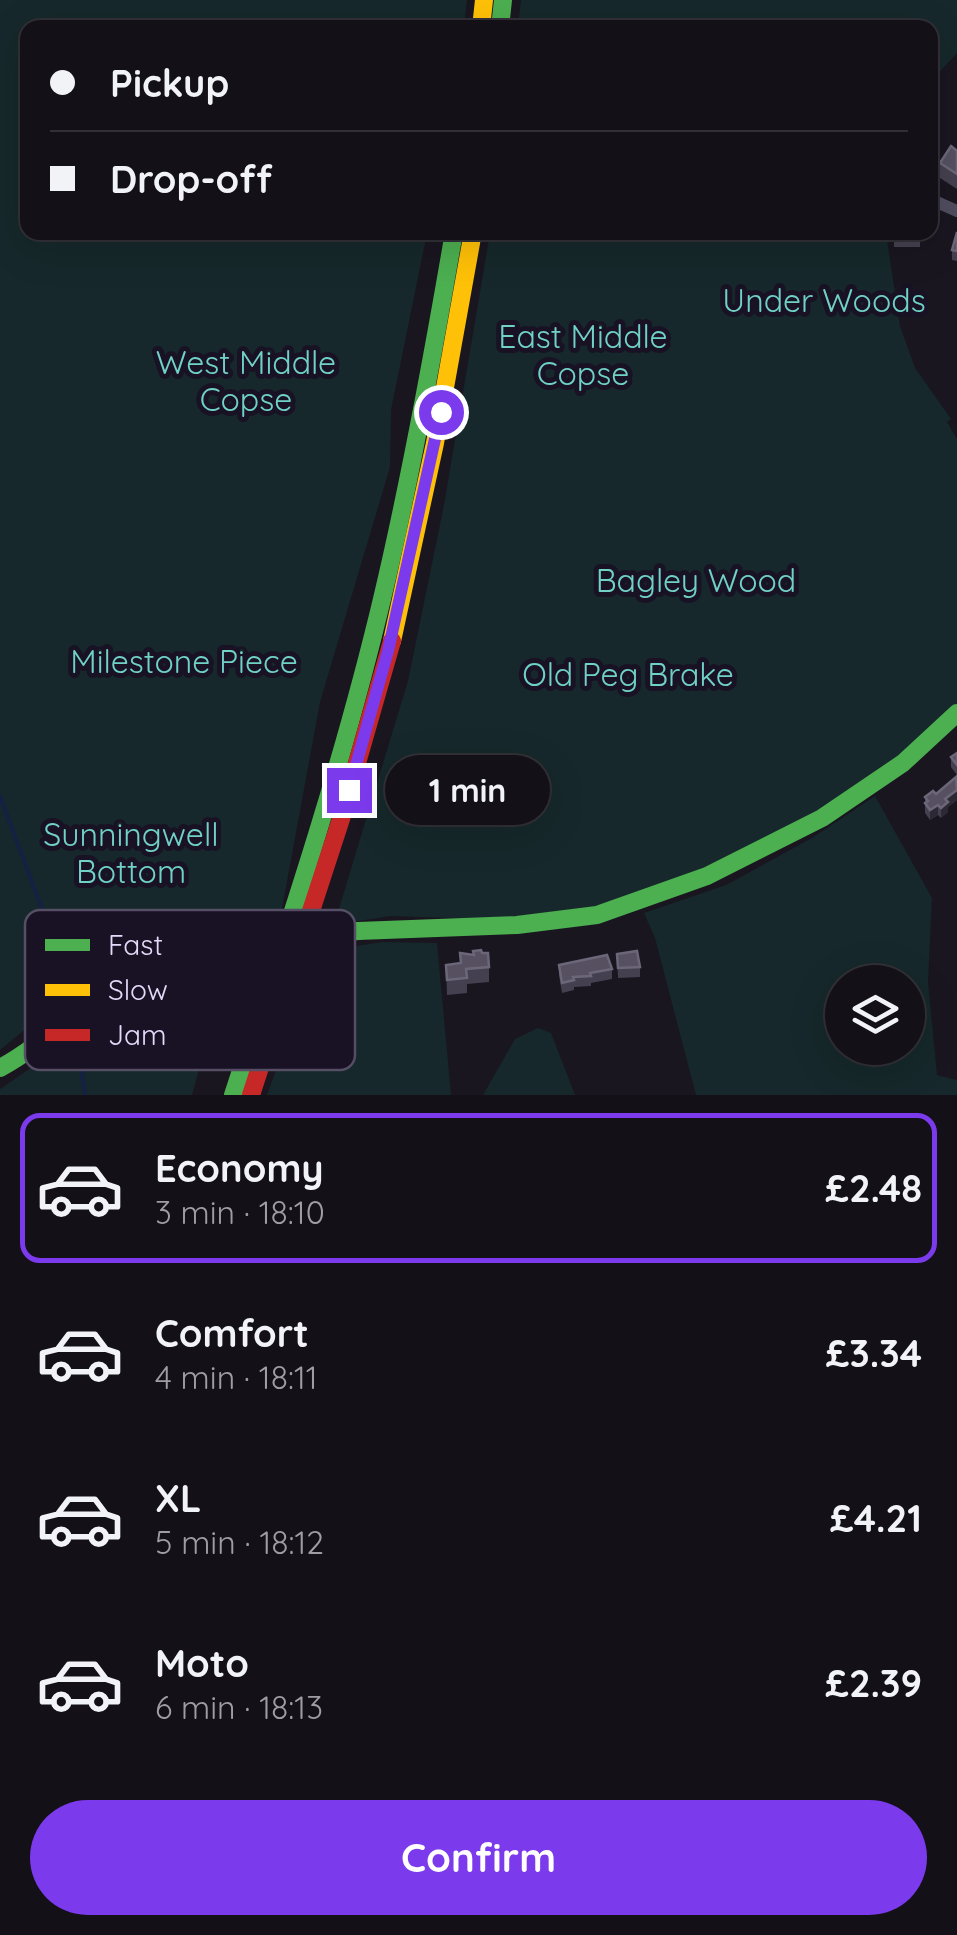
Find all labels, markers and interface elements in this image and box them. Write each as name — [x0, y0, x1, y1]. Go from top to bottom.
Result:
text: Pickup — [110, 59, 229, 107]
text: Drop-off — [110, 155, 272, 203]
park label: Under Woods — [722, 280, 926, 320]
park label: East Middle Copse — [498, 316, 668, 393]
park label: West Middle Copse — [156, 342, 336, 419]
route start — [419, 390, 464, 435]
park label: Bagley Wood — [596, 560, 796, 600]
park label: Milestone Piece — [70, 641, 298, 681]
park label: Old Peg Brake — [522, 654, 734, 694]
callout: 1 min — [384, 755, 549, 825]
route end — [327, 768, 372, 813]
text: 1 min — [429, 770, 506, 810]
park label: Sunningwell Bottom — [43, 814, 219, 891]
legend — [25, 910, 355, 1070]
text: Fast — [108, 927, 163, 962]
map controls — [825, 965, 925, 1065]
button: layers — [825, 965, 925, 1065]
text: Slow — [108, 972, 168, 1007]
text: Jam — [108, 1017, 167, 1052]
icon: car — [35, 1143, 125, 1233]
text: Economy — [155, 1144, 324, 1192]
text: £2.48 — [825, 1164, 922, 1212]
text: 3 min · 18:10 — [155, 1192, 325, 1232]
icon: car — [35, 1308, 125, 1398]
text: Comfort — [155, 1309, 309, 1357]
text: £3.34 — [826, 1329, 922, 1377]
text: 4 min · 18:11 — [155, 1357, 318, 1397]
icon: car — [35, 1473, 125, 1563]
text: XL — [155, 1474, 201, 1522]
text: £4.21 — [830, 1494, 922, 1542]
text: 5 min · 18:12 — [155, 1522, 324, 1562]
icon: car — [35, 1638, 125, 1728]
text: Moto — [155, 1639, 249, 1687]
text: £2.39 — [825, 1659, 922, 1707]
text: 6 min · 18:13 — [155, 1687, 323, 1727]
button: Confirm — [30, 1800, 927, 1915]

